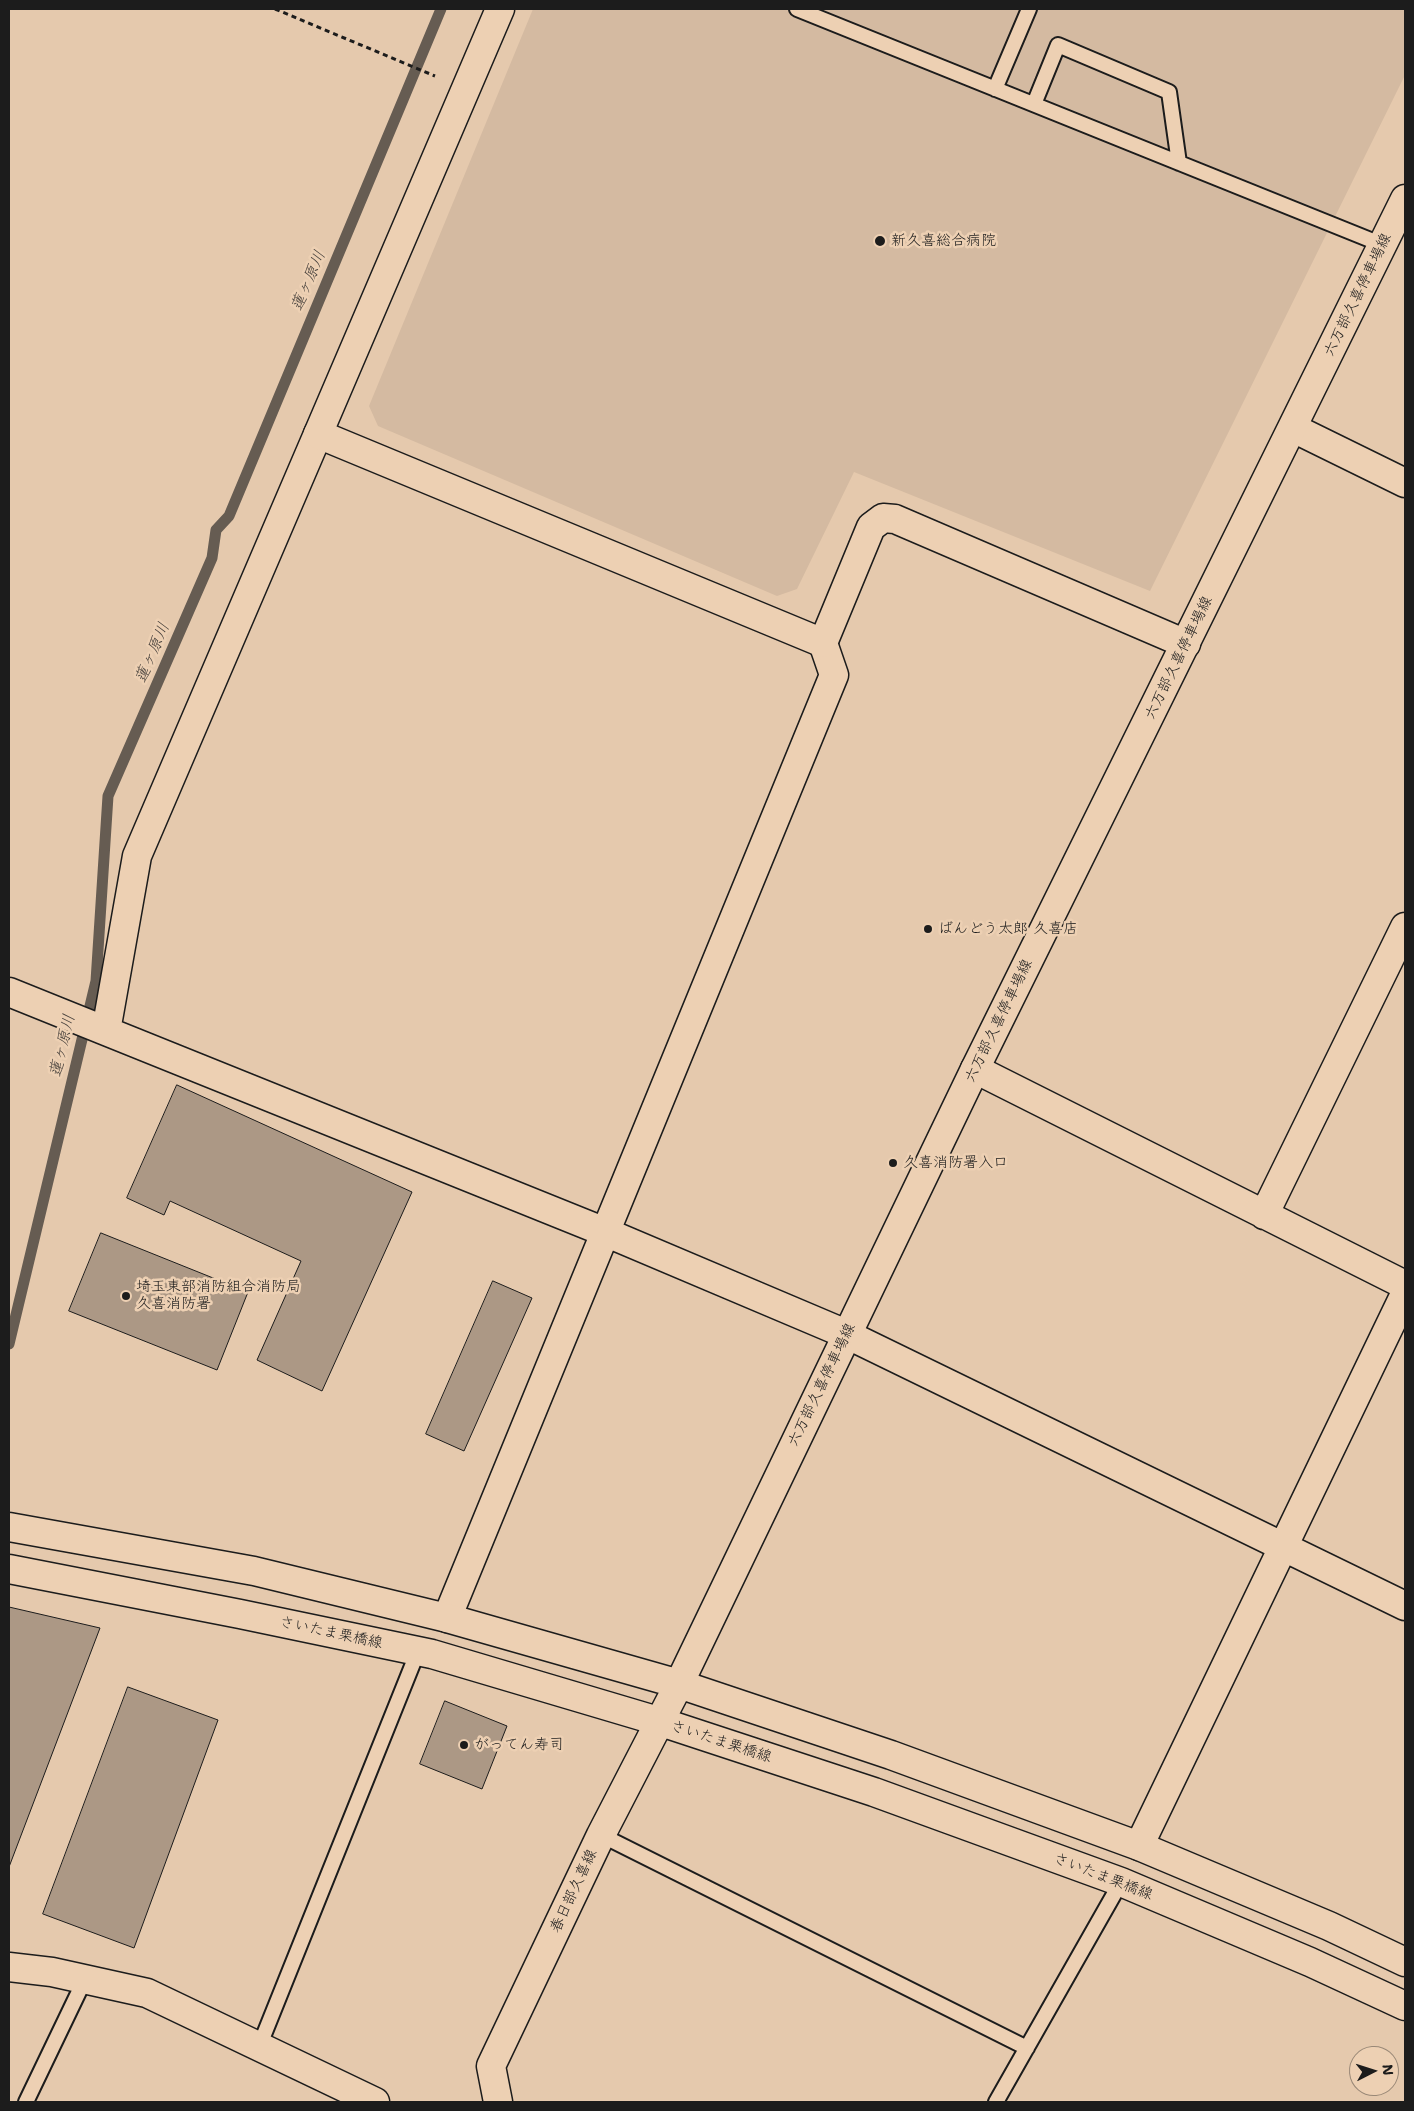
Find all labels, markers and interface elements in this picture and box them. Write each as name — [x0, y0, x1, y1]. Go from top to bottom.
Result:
street label: 六万部久喜停車場線 — [1320, 230, 1396, 360]
place label: 新久喜総合病院 — [891, 232, 996, 250]
marker: 新久喜総合病院 — [873, 234, 887, 248]
water label: 蓮ヶ原川 — [288, 248, 330, 314]
street label: 六万部久喜停車場線 — [1141, 593, 1217, 723]
water label: 蓮ヶ原川 — [132, 620, 174, 686]
place label: ばんどう太郎 久喜店 — [938, 920, 1078, 938]
marker: ばんどう太郎 久喜店 — [922, 923, 934, 935]
street label: 六万部久喜停車場線 — [961, 956, 1037, 1086]
water label: 蓮ヶ原川 — [46, 1013, 80, 1079]
place label: 久喜消防署入口 — [903, 1154, 1008, 1172]
marker: 久喜消防署入口 — [887, 1157, 899, 1169]
place label: 埼玉東部消防組合消防局 久喜消防署 — [136, 1278, 301, 1313]
marker: 埼玉東部消防組合消防局 久喜消防署 — [120, 1290, 132, 1302]
street label: 六万部久喜停車場線 — [784, 1320, 860, 1450]
street label: さいたま栗橋線 — [278, 1613, 384, 1653]
street label: さいたま栗橋線 — [668, 1717, 774, 1767]
place label: がってん寿司 — [474, 1736, 564, 1754]
marker: がってん寿司 — [458, 1739, 470, 1751]
street label: 春日部久喜線 — [547, 1846, 601, 1936]
street label: さいたま栗橋線 — [1051, 1850, 1155, 1904]
north arrow — [1349, 2046, 1399, 2096]
text: N — [1378, 2063, 1397, 2076]

